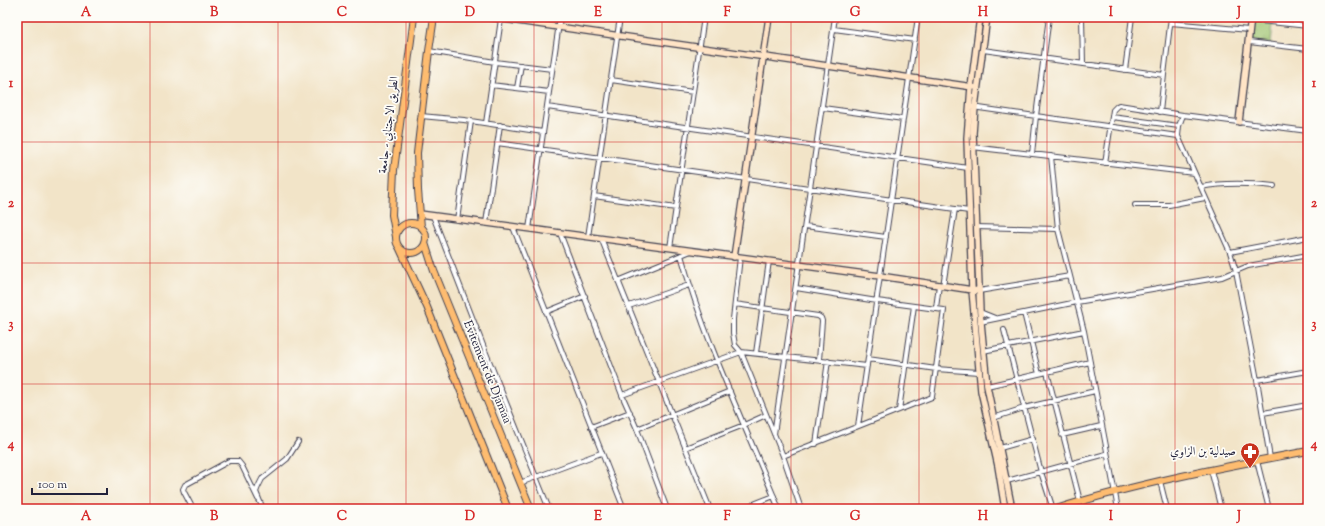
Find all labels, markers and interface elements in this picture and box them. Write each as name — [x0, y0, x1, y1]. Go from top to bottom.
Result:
text: A — [81, 4, 92, 22]
text: B — [210, 4, 219, 22]
text: C — [337, 4, 347, 22]
text: D — [465, 4, 475, 22]
text: E — [594, 4, 602, 22]
text: F — [723, 4, 731, 22]
text: G — [850, 4, 861, 22]
text: H — [978, 4, 989, 22]
text: I — [1109, 4, 1114, 22]
text: J — [1236, 4, 1241, 22]
text: 1 — [9, 75, 14, 93]
street label: الطريق الاجتنابي - جامعة — [374, 75, 404, 174]
text: 1 — [1312, 75, 1317, 93]
text: 2 — [8, 195, 15, 213]
text: 2 — [1311, 195, 1318, 213]
text: 3 — [8, 316, 14, 334]
text: 3 — [1311, 316, 1317, 334]
street label: Evitement de Djamaa — [458, 318, 516, 427]
text: 4 — [7, 436, 15, 454]
text: 4 — [1310, 436, 1318, 454]
pharmacy icon: صيدلية بن الزاوي — [1239, 441, 1261, 469]
place label: صيدلية بن الزاوي — [1170, 443, 1236, 461]
scale bar — [32, 470, 107, 496]
text: 100 m — [38, 476, 67, 494]
text: A — [81, 508, 92, 526]
text: B — [210, 508, 219, 526]
text: C — [337, 508, 347, 526]
text: D — [465, 508, 475, 526]
text: E — [594, 508, 602, 526]
text: F — [723, 508, 731, 526]
text: G — [850, 508, 861, 526]
text: H — [978, 508, 989, 526]
text: I — [1109, 508, 1114, 526]
text: J — [1236, 508, 1241, 526]

